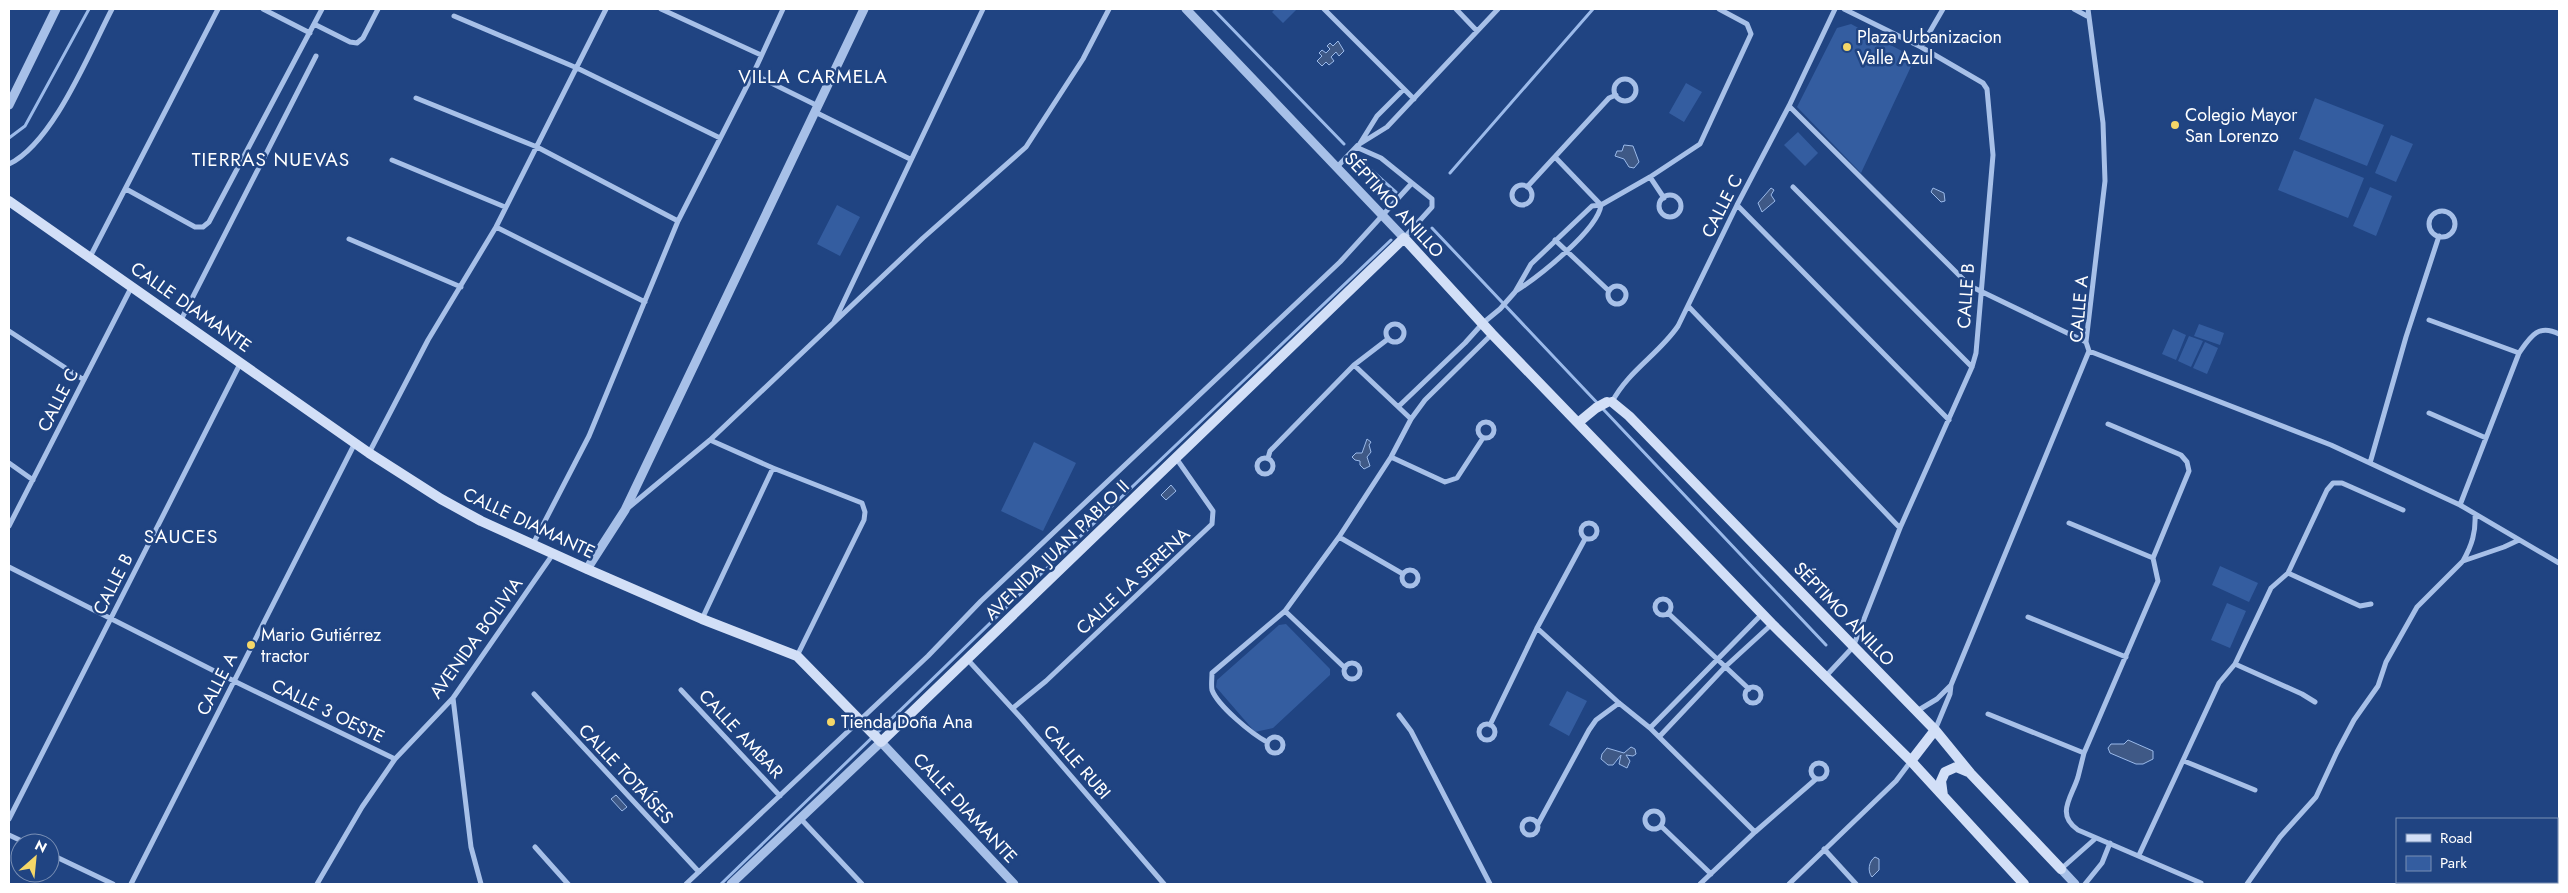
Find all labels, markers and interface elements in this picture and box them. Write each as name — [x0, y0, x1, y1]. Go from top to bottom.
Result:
place label: Plaza Urbanizacion Valle Azul — [1857, 24, 2002, 71]
marker: Plaza Urbanizacion Valle Azul — [1841, 41, 1853, 53]
district label: VILLA CARMELA — [738, 63, 888, 90]
place label: Colegio Mayor San Lorenzo — [2185, 102, 2298, 149]
marker: Colegio Mayor San Lorenzo — [2169, 119, 2181, 131]
district label: TIERRAS NUEVAS — [192, 146, 350, 173]
street label: SÉPTIMO ANILLO — [1338, 146, 1450, 264]
street label: CALLE C — [1695, 170, 1749, 242]
street label: CALLE DIAMANTE — [125, 255, 257, 359]
street label: CALLE B — [1951, 262, 1981, 330]
street label: CALLE A — [2063, 274, 2095, 344]
street label: CALLE C — [31, 364, 85, 436]
street label: AVENIDA JUAN PABLO II — [979, 474, 1135, 626]
street label: CALLE DIAMANTE — [459, 481, 599, 565]
street label: CALLE LA SERENA — [1070, 521, 1196, 641]
district label: SAUCES — [144, 523, 218, 550]
street label: CALLE B — [87, 549, 139, 619]
street label: SÉPTIMO ANILLO — [1787, 556, 1901, 672]
street label: AVENIDA BOLIVIA — [423, 572, 529, 704]
place label: Mario Gutiérrez tractor — [261, 622, 382, 669]
marker: Mario Gutiérrez tractor — [245, 639, 257, 651]
street label: CALLE A — [190, 648, 244, 720]
street label: CALLE 3 OESTE — [267, 672, 389, 750]
street label: CALLE AMBAR — [693, 684, 789, 784]
place label: Tienda Doña Ana — [841, 709, 973, 735]
marker: Tienda Doña Ana — [825, 716, 837, 728]
street label: CALLE TOTAÍSES — [572, 718, 680, 830]
street label: CALLE RUBI — [1037, 719, 1117, 805]
street label: CALLE DIAMANTE — [907, 747, 1023, 869]
legend — [2396, 818, 2558, 883]
text: Road — [2440, 827, 2472, 849]
north arrow — [10, 833, 60, 883]
text: N — [31, 835, 50, 858]
text: Park — [2440, 852, 2467, 874]

